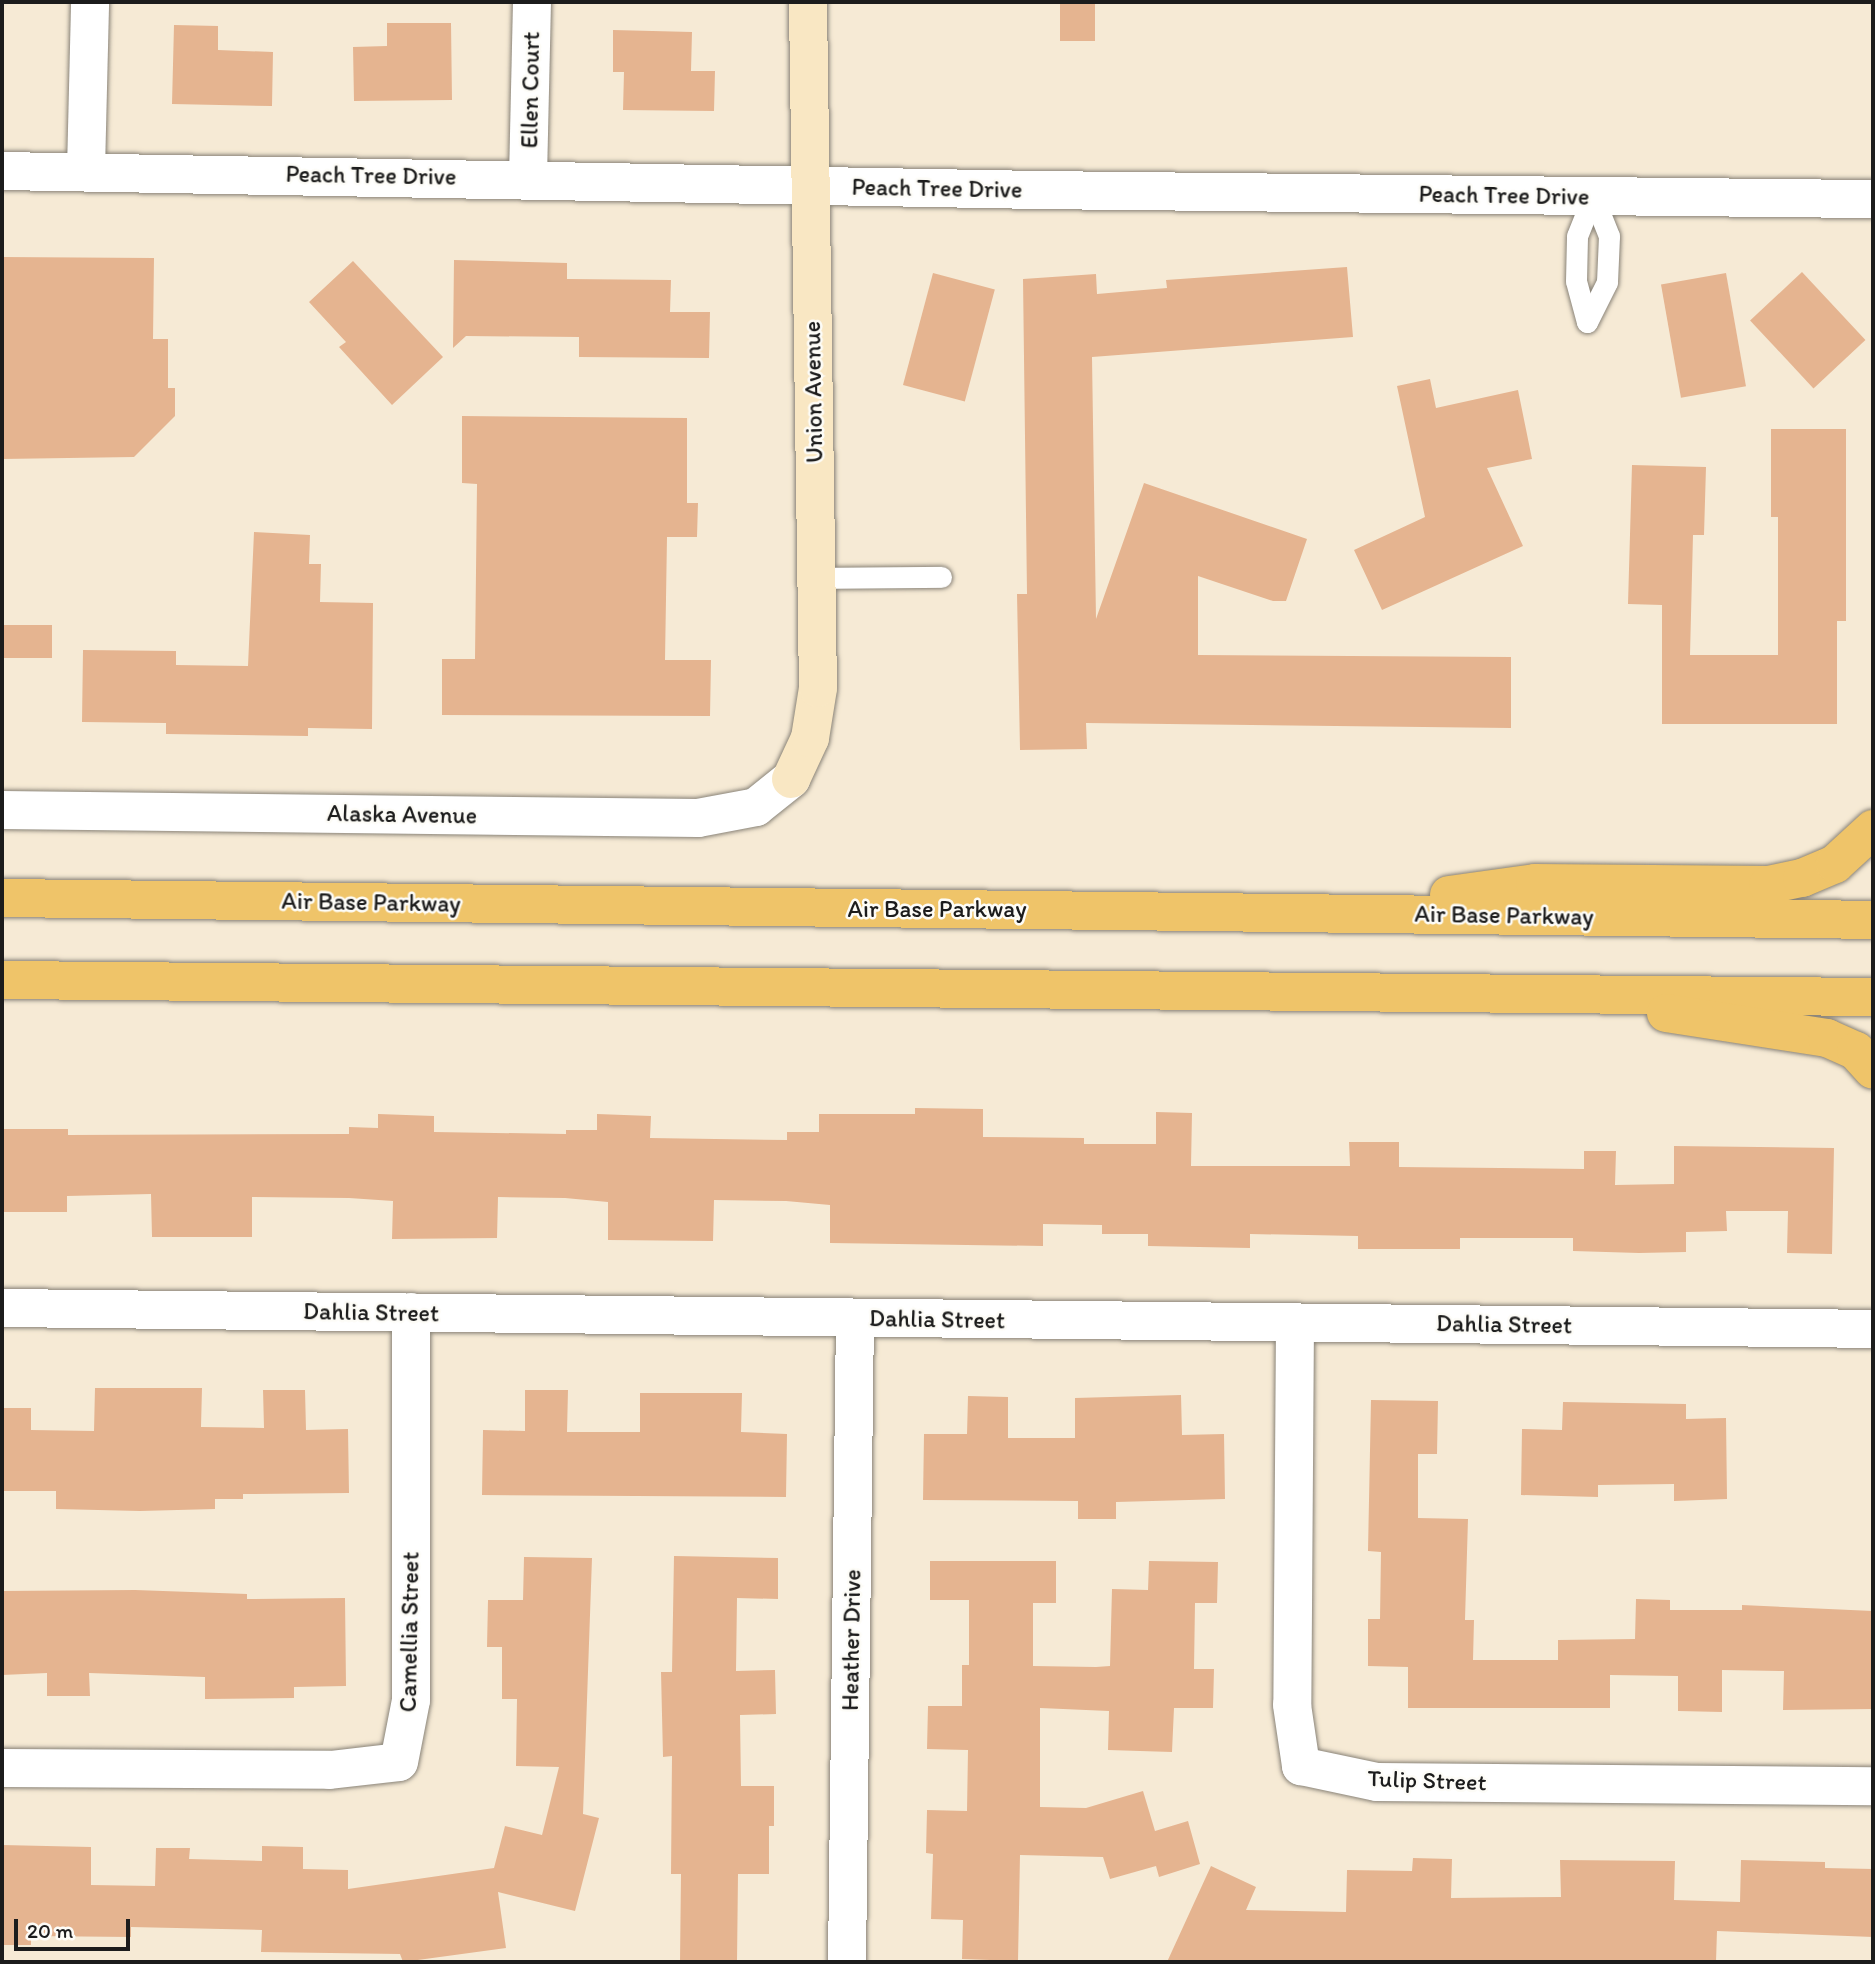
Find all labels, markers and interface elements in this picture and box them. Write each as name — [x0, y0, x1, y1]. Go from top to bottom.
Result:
street label: Ellen Court — [515, 31, 545, 149]
street label: Peach Tree Drive — [286, 159, 456, 191]
street label: Peach Tree Drive — [852, 172, 1022, 204]
street label: Peach Tree Drive — [1419, 179, 1589, 211]
street label: Union Avenue — [797, 321, 829, 463]
street label: Alaska Avenue — [327, 798, 477, 830]
street label: Air Base Parkway — [281, 886, 461, 918]
street label: Air Base Parkway — [848, 895, 1026, 923]
street label: Air Base Parkway — [1414, 899, 1594, 931]
street label: Dahlia Street — [303, 1296, 439, 1328]
street label: Dahlia Street — [869, 1303, 1005, 1335]
street label: Dahlia Street — [1436, 1308, 1572, 1340]
street label: Camellia Street — [393, 1551, 425, 1713]
street label: Heather Drive — [835, 1569, 867, 1711]
street label: Tulip Street — [1367, 1764, 1487, 1796]
scale bar — [18, 1904, 133, 1948]
text: 20 m — [27, 1918, 73, 1943]

